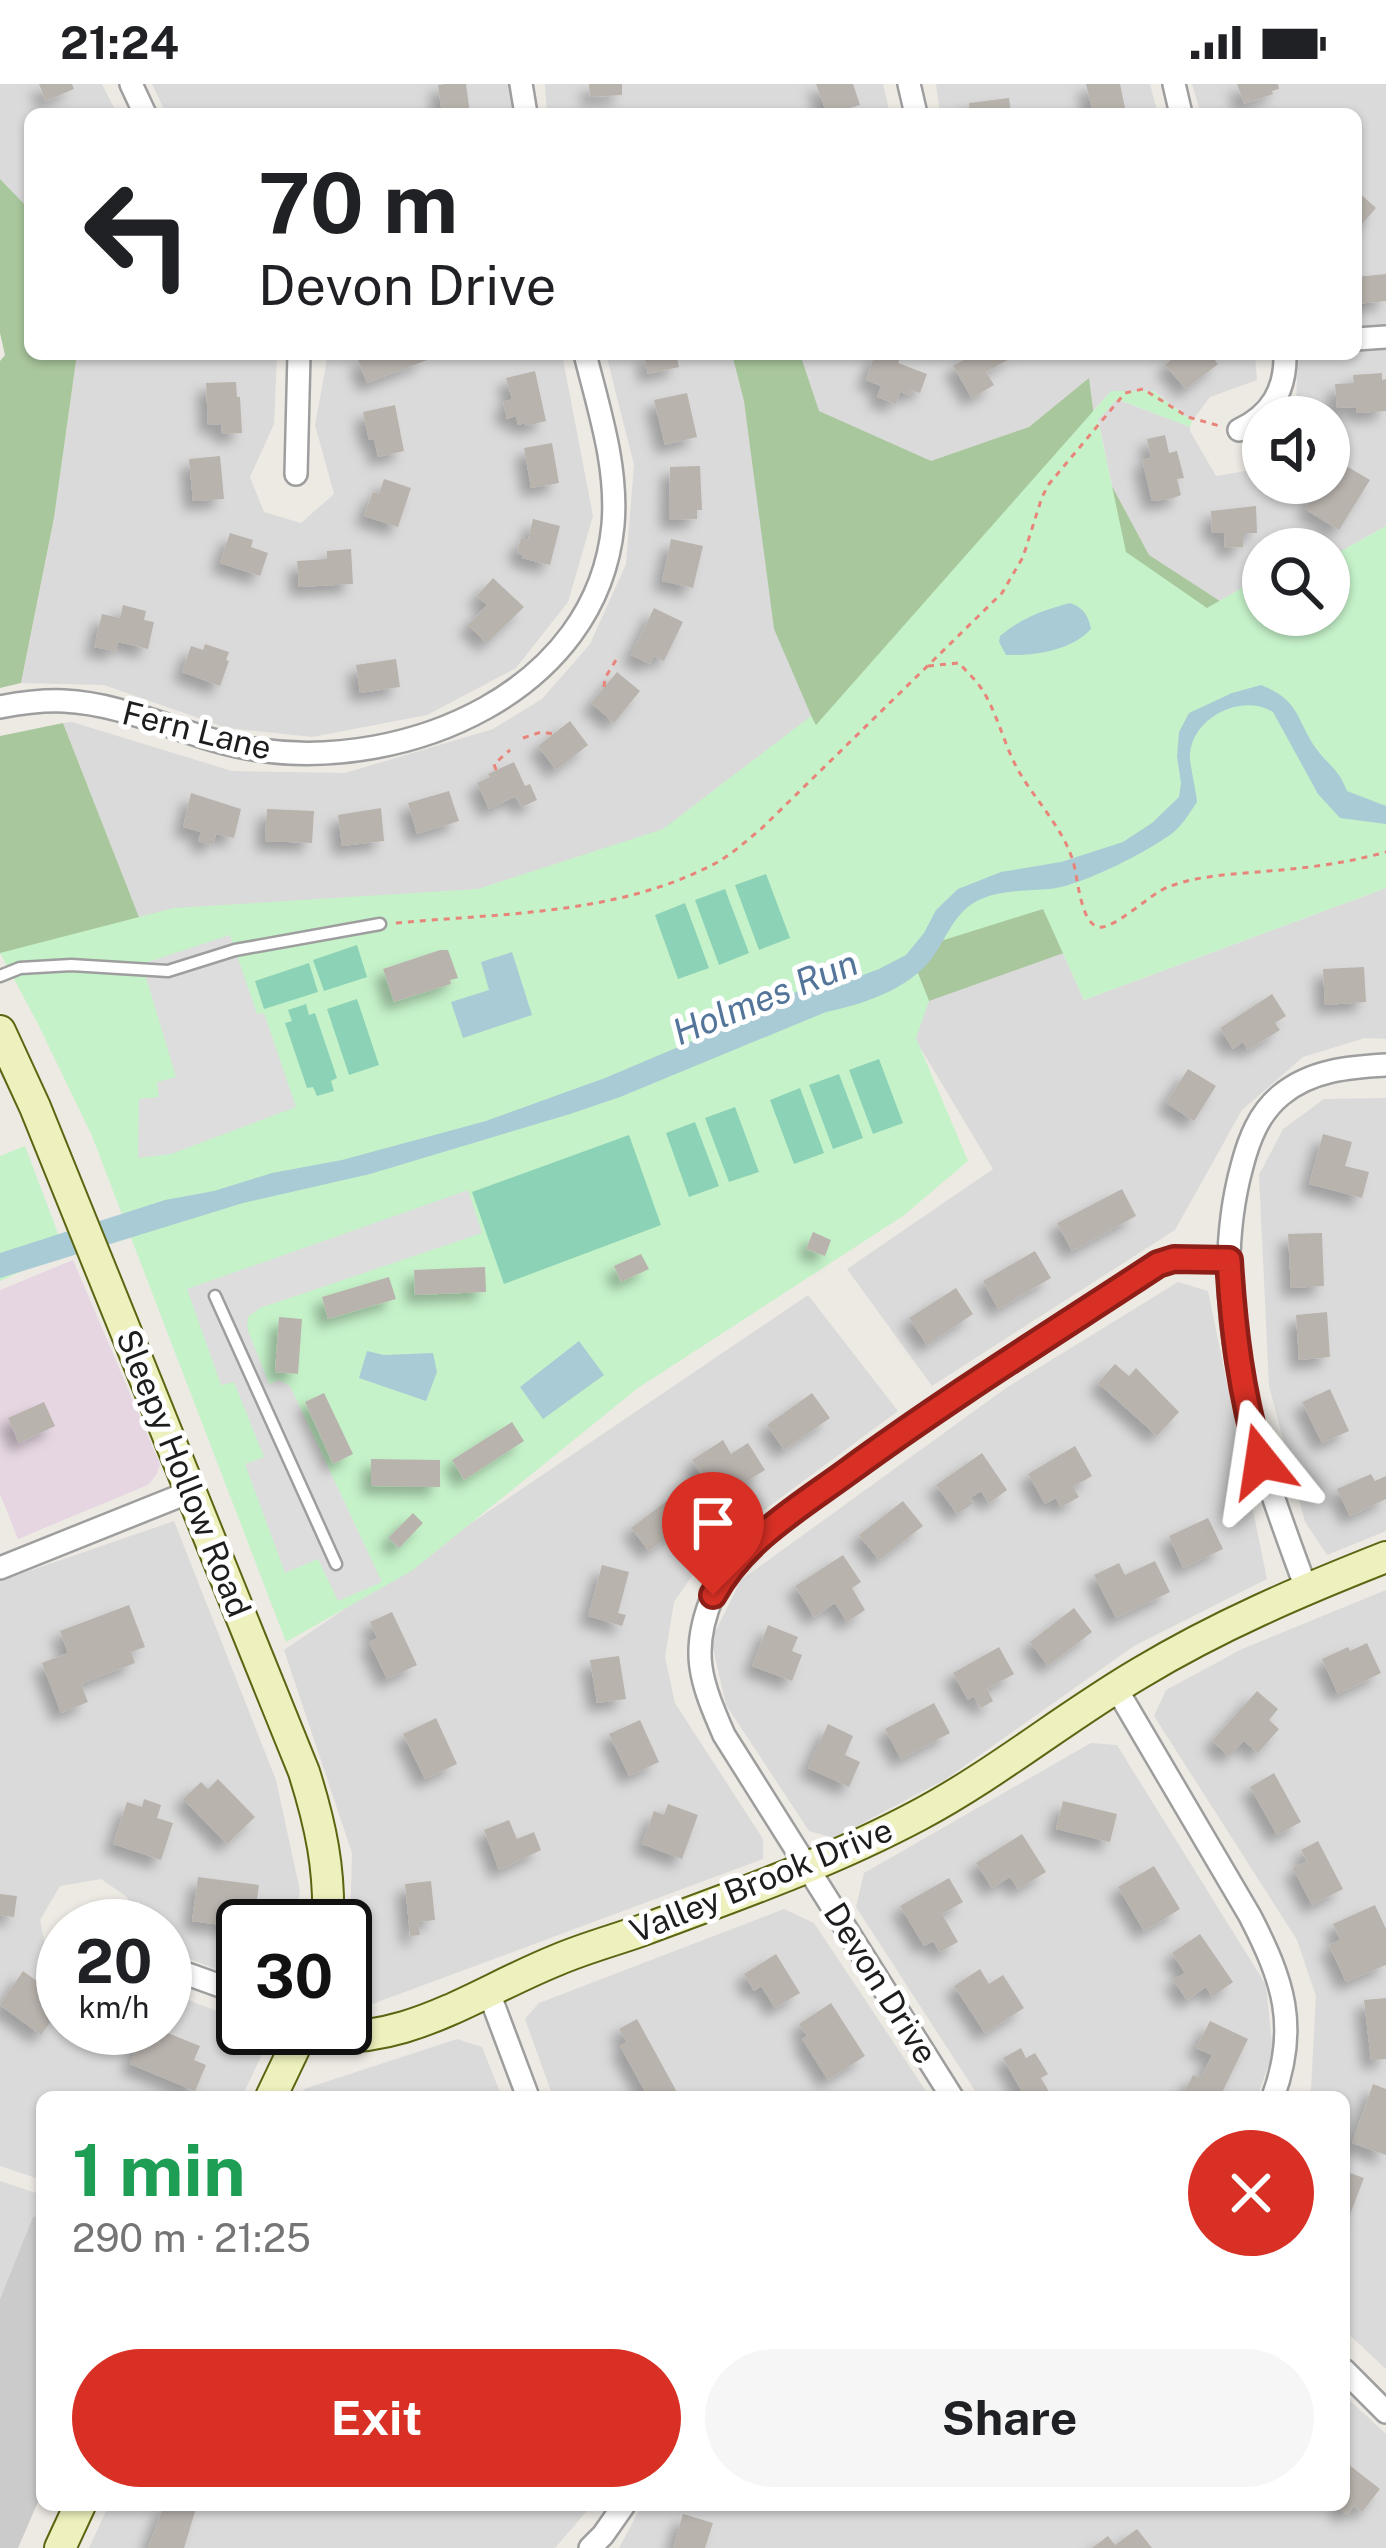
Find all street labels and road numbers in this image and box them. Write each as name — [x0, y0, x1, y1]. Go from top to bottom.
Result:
street label: Fern Lane — [119, 693, 275, 767]
street label: Sleepy Hollow Road — [109, 1324, 259, 1622]
street label: Valley Brook Drive — [624, 1810, 898, 1950]
street label: Devon Drive — [817, 1896, 945, 2070]

